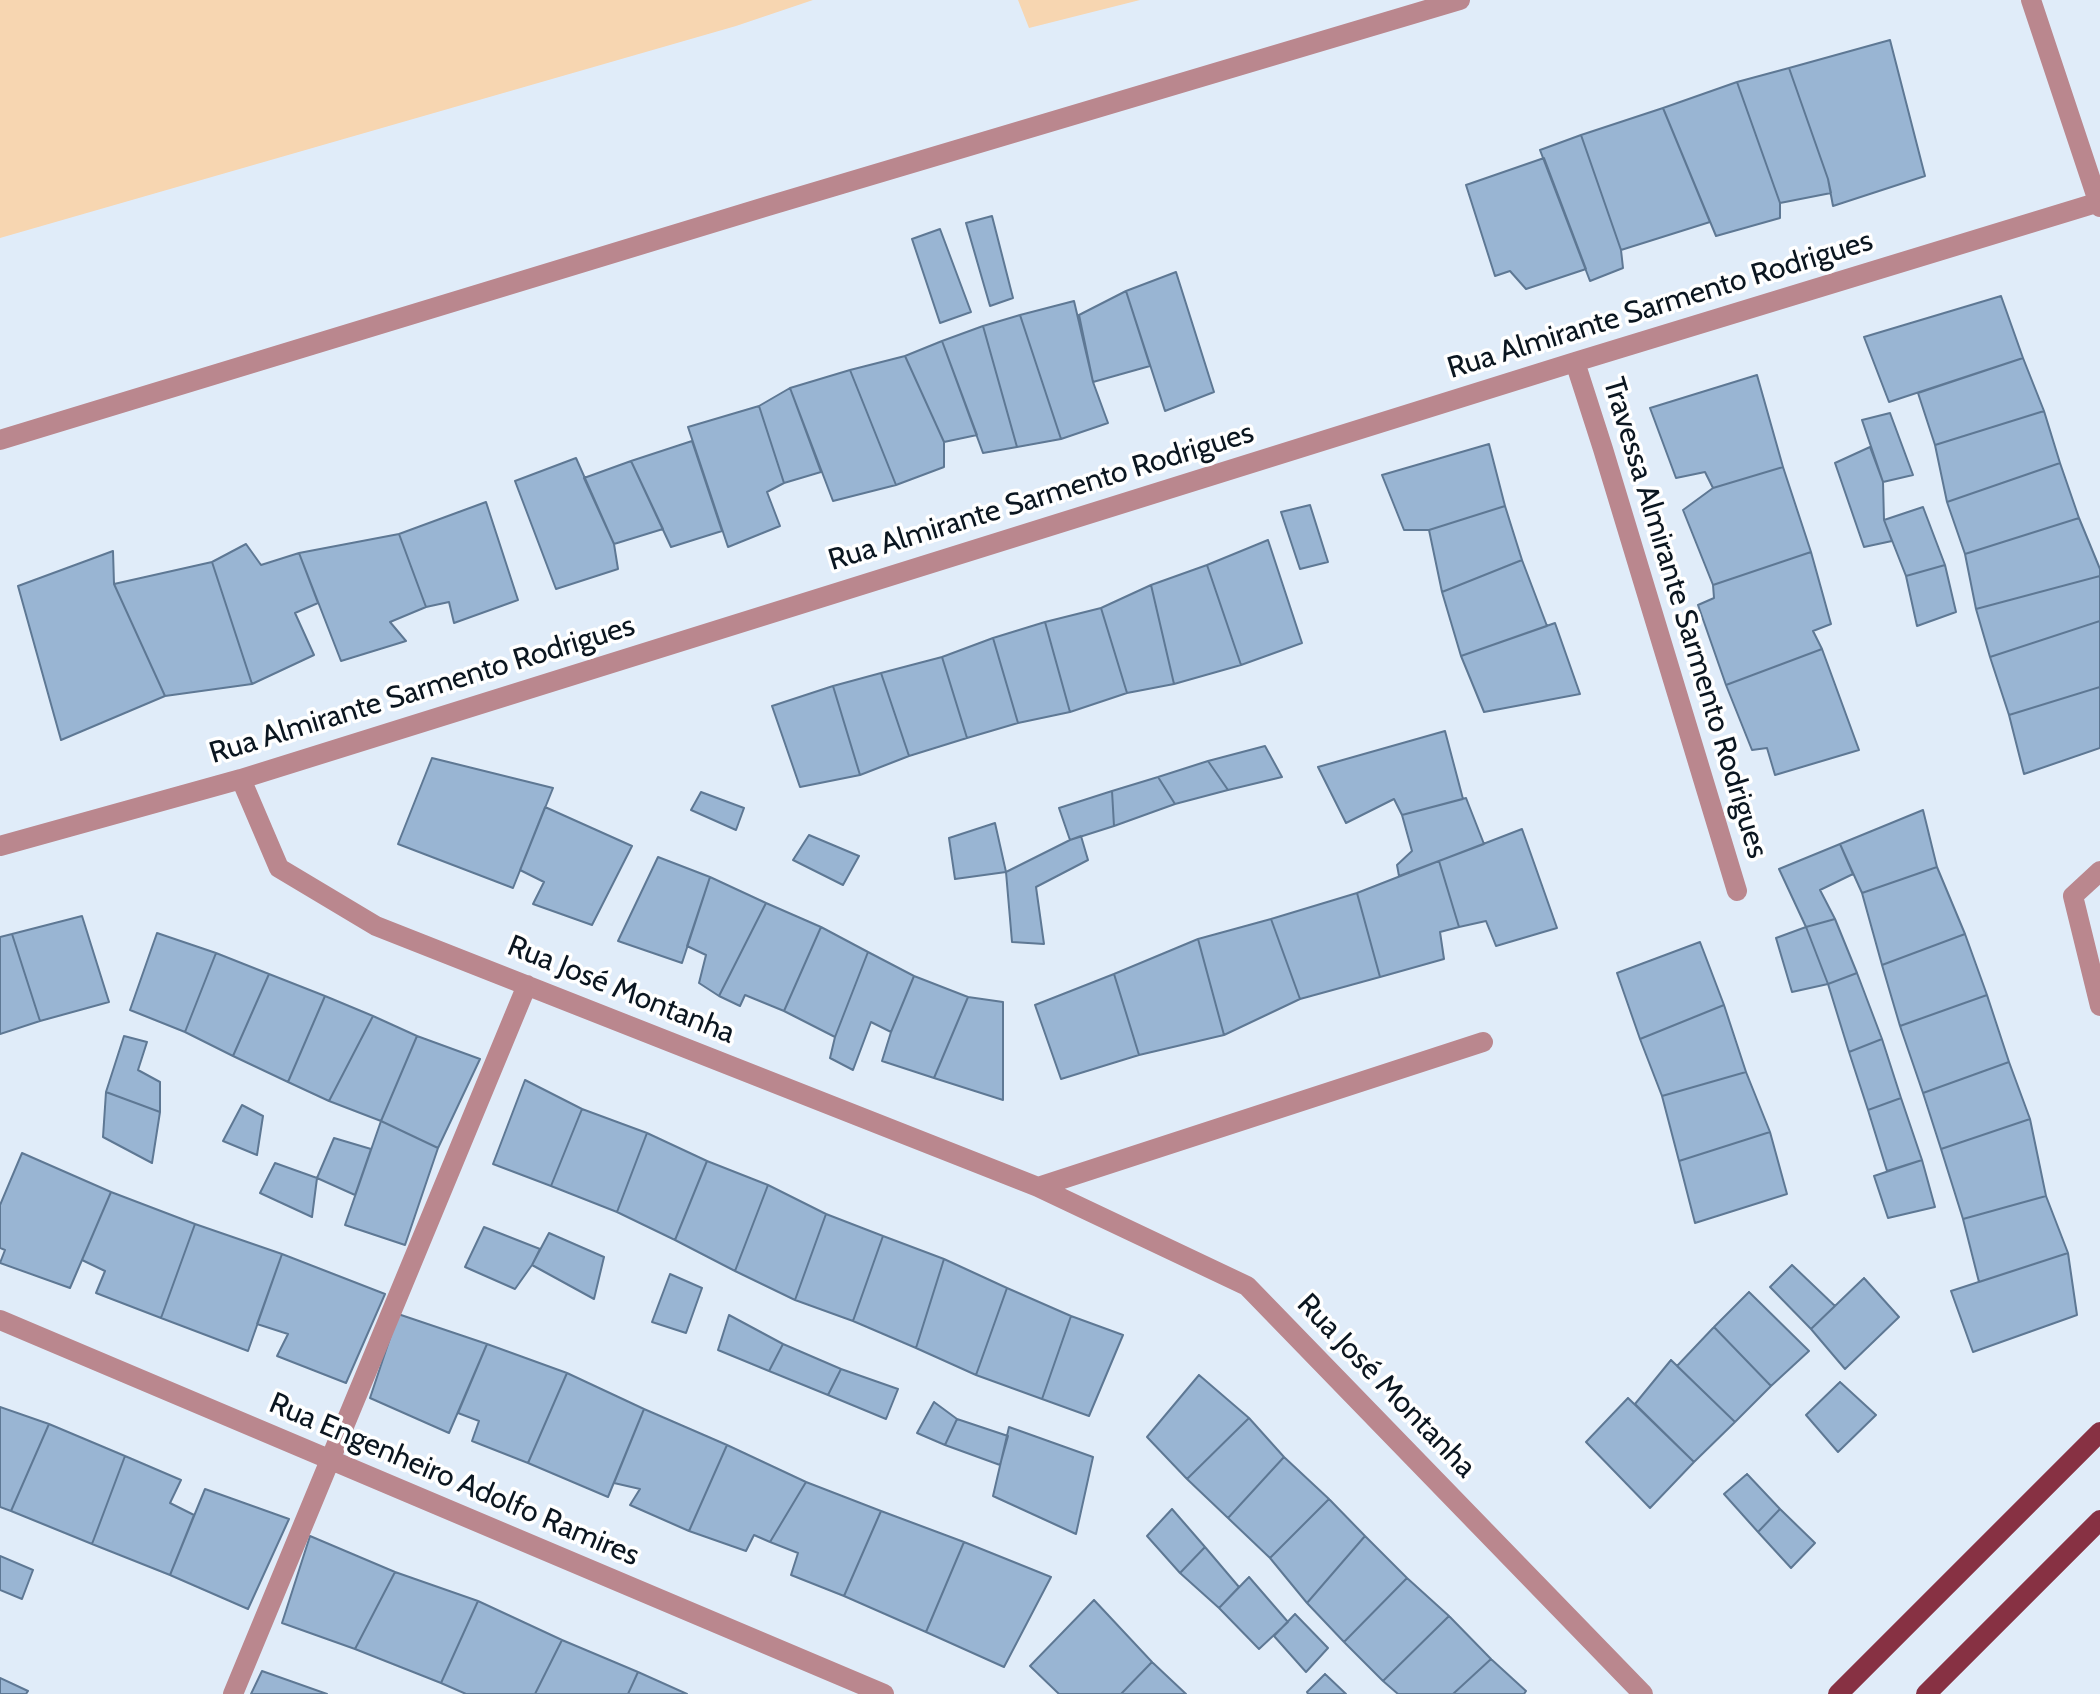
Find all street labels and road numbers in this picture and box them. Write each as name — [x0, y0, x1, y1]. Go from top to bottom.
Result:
street label: Rua Almirante Sarmento Rodrigues — [1443, 223, 1877, 387]
street label: Travessa Almirante Sarmento Rodrigues — [1595, 373, 1775, 863]
street label: Rua Almirante Sarmento Rodrigues — [824, 415, 1258, 579]
street label: Rua Almirante Sarmento Rodrigues — [205, 608, 639, 772]
street label: Rua José Montanha — [502, 928, 740, 1052]
street label: Rua José Montanha — [1289, 1287, 1483, 1485]
street label: Rua Engenheiro Adolfo Ramires — [264, 1386, 644, 1574]

